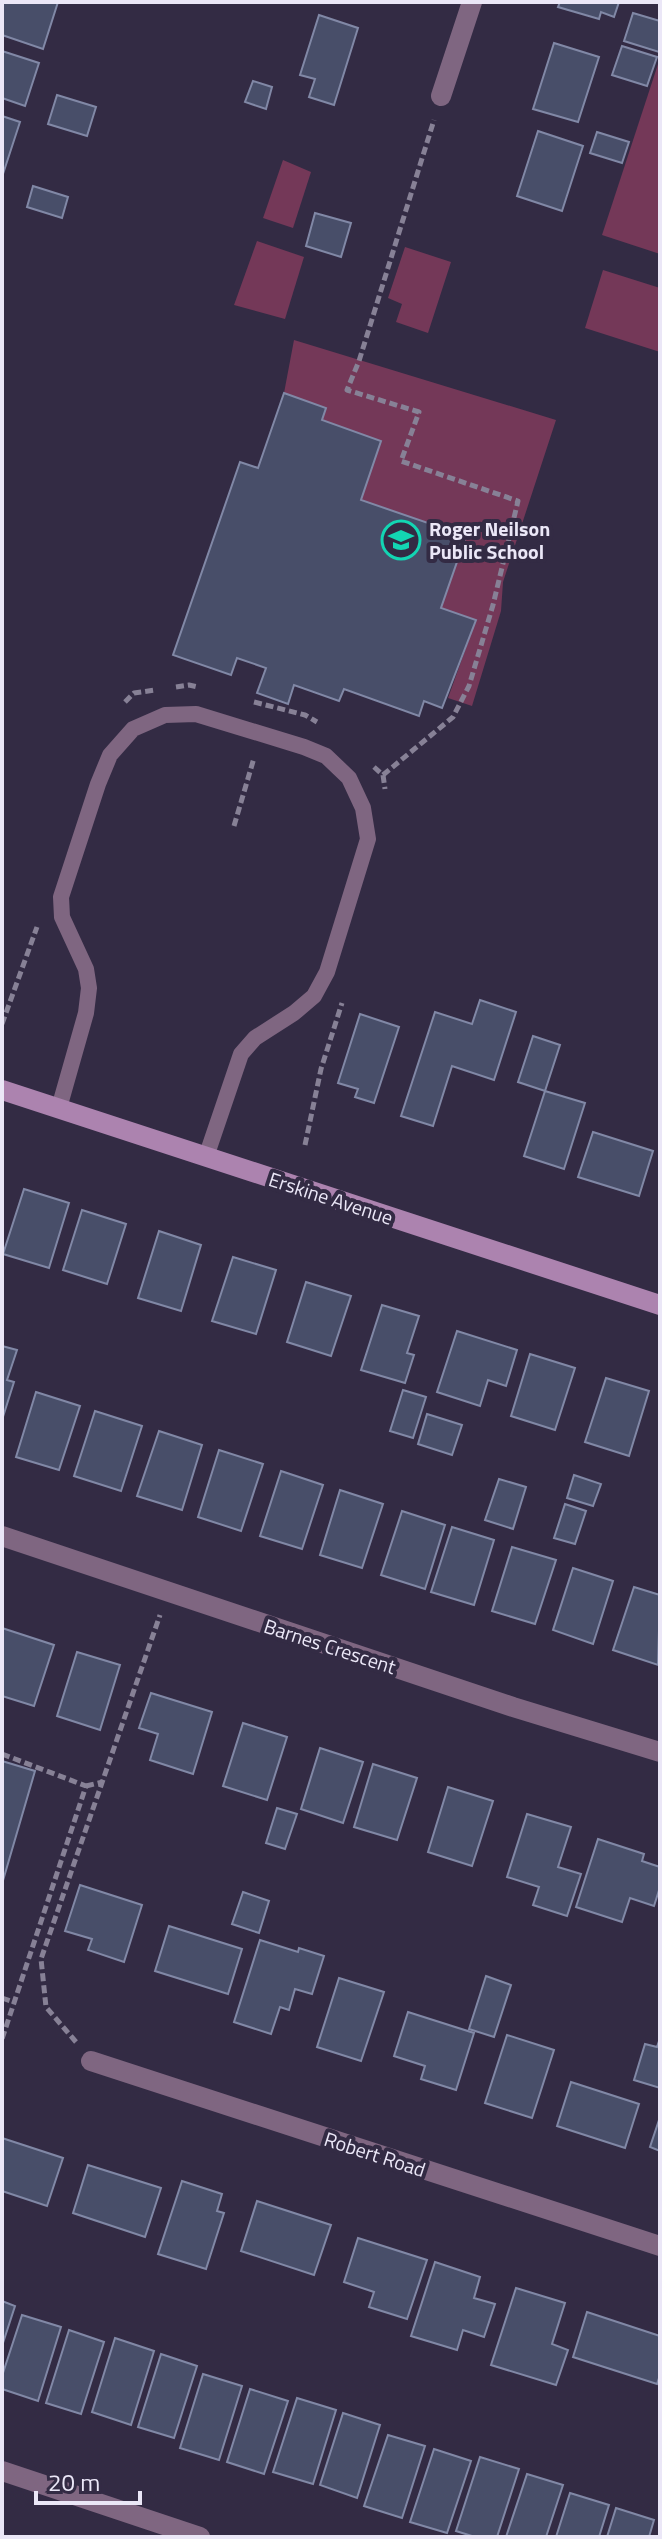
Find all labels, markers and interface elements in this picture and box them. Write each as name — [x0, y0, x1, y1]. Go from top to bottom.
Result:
place label: Roger Neilson Public School — [429, 513, 550, 567]
school or university icon: Roger Neilson Public School — [380, 519, 422, 561]
street label: Erskine Avenue — [265, 1163, 397, 1233]
street label: Barnes Crescent — [260, 1610, 400, 1682]
street label: Robert Road — [320, 2123, 430, 2185]
scale bar — [36, 2455, 140, 2505]
text: 20 m — [48, 2464, 100, 2500]

